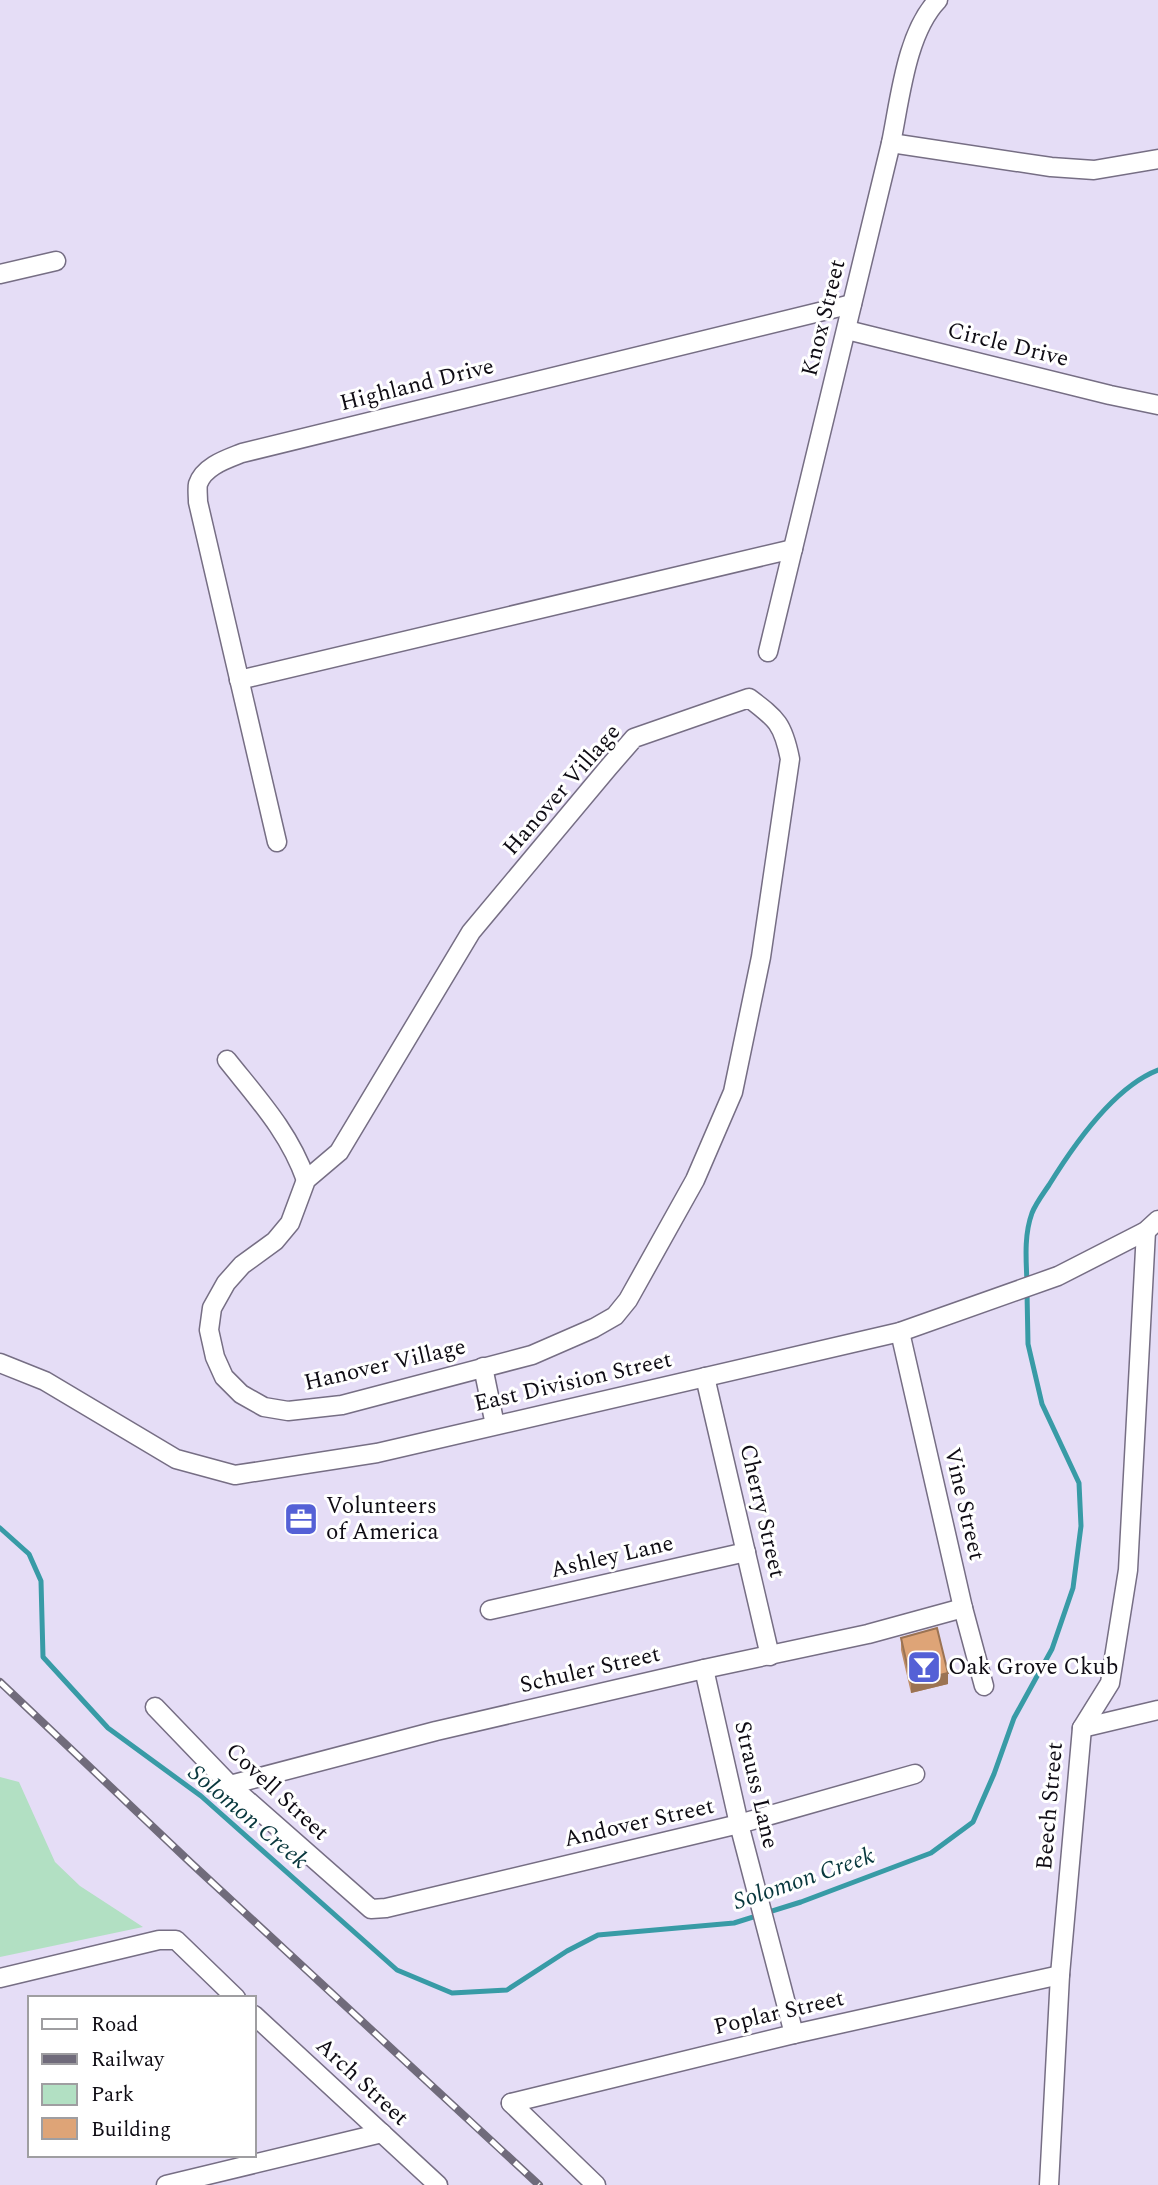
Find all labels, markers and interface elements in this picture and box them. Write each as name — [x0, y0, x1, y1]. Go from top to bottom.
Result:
street label: Knox Street — [793, 256, 855, 380]
street label: Circle Drive — [944, 313, 1072, 377]
street label: Highland Drive — [336, 349, 498, 421]
street label: Hanover Village — [495, 716, 629, 864]
street label: Hanover Village — [301, 1329, 469, 1401]
street label: East Division Street — [471, 1342, 675, 1422]
street label: Cherry Street — [730, 1441, 794, 1581]
street label: Vine Street — [934, 1444, 994, 1564]
place label: Volunteers of America — [326, 1489, 439, 1550]
office icon: Volunteers of America — [282, 1500, 320, 1538]
street label: Ashley Lane — [547, 1526, 677, 1588]
street label: Schuler Street — [516, 1637, 664, 1703]
bar icon: Oak Grove Ckub — [905, 1648, 943, 1686]
place label: Oak Grove Ckub — [948, 1650, 1119, 1685]
street label: Strauss Lane — [724, 1718, 788, 1852]
street label: Covell Street — [217, 1735, 337, 1849]
street label: Beech Street — [1027, 1741, 1073, 1871]
water label: Solomon Creek — [180, 1756, 316, 1878]
street label: Andover Street — [560, 1789, 718, 1857]
water label: Solomon Creek — [728, 1838, 880, 1920]
street label: Poplar Street — [710, 1981, 848, 2045]
legend — [28, 1996, 256, 2157]
text: Road — [91, 2009, 138, 2041]
street label: Arch Street — [307, 2029, 417, 2135]
text: Railway — [91, 2044, 165, 2076]
text: Park — [91, 2079, 135, 2111]
text: Building — [91, 2114, 171, 2146]

